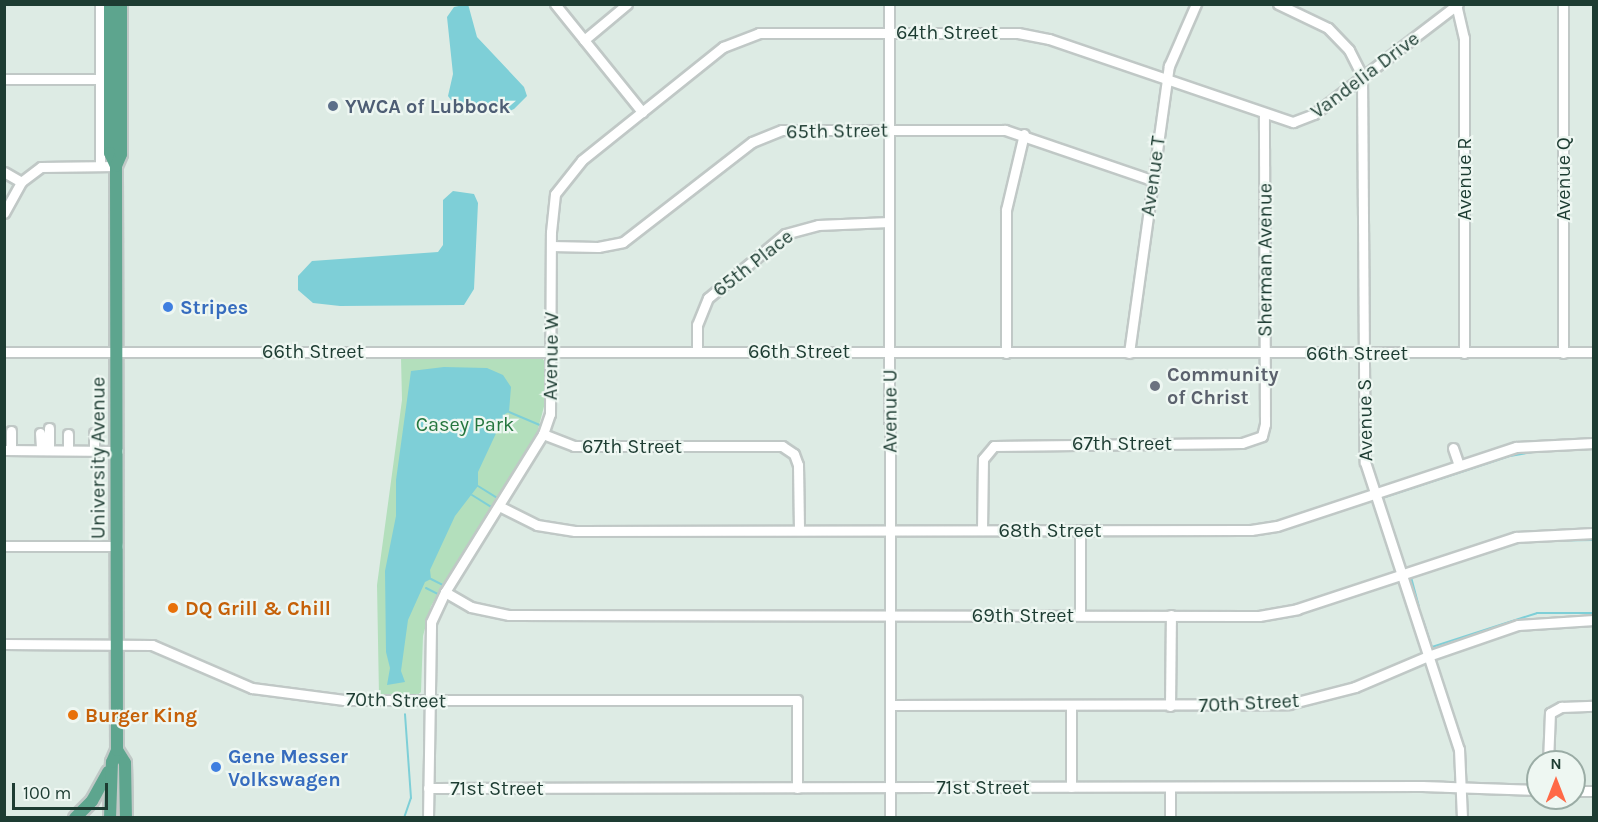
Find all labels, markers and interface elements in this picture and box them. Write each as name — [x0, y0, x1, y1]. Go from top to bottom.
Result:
street label: 64th Street — [896, 20, 998, 44]
street label: Vandelia Drive — [1306, 26, 1424, 124]
place label: YWCA of Lubbock — [345, 94, 510, 118]
marker: YWCA of Lubbock — [326, 99, 340, 113]
street label: 65th Street — [786, 118, 888, 144]
street label: Avenue T — [1136, 134, 1170, 218]
street label: Avenue Q — [1551, 137, 1575, 221]
street label: Avenue R — [1452, 138, 1476, 220]
street label: Sherman Avenue — [1253, 183, 1277, 337]
street label: 65th Place — [708, 224, 798, 302]
place label: Stripes — [180, 295, 248, 319]
marker: Stripes — [161, 300, 175, 314]
street label: Avenue W — [538, 312, 564, 400]
street label: 66th Street — [262, 339, 364, 363]
street label: 66th Street — [748, 339, 850, 363]
street label: 66th Street — [1306, 341, 1408, 365]
place label: Community of Christ — [1167, 362, 1278, 409]
street label: Avenue U — [878, 369, 902, 453]
street label: University Avenue — [86, 377, 110, 539]
street label: Avenue S — [1352, 378, 1378, 462]
marker: Community of Christ — [1148, 379, 1162, 393]
park label: Casey Park — [416, 412, 514, 436]
street label: 67th Street — [1072, 431, 1172, 455]
street label: 67th Street — [582, 434, 682, 458]
street label: 68th Street — [999, 518, 1101, 542]
place label: DQ Grill & Chill — [185, 596, 331, 620]
marker: DQ Grill & Chill — [166, 601, 180, 615]
street label: 69th Street — [972, 603, 1074, 627]
street label: 70th Street — [346, 687, 446, 713]
street label: 70th Street — [1198, 688, 1300, 718]
place label: Burger King — [85, 703, 197, 727]
marker: Burger King — [66, 708, 80, 722]
place label: Gene Messer Volkswagen — [228, 744, 348, 791]
north arrow — [1526, 750, 1586, 810]
text: N — [1550, 754, 1562, 773]
marker: Gene Messer Volkswagen — [209, 760, 223, 774]
scale bar — [15, 771, 111, 809]
street label: 71st Street — [936, 775, 1030, 799]
street label: 71st Street — [450, 776, 544, 800]
text: 100 m — [23, 782, 71, 804]

